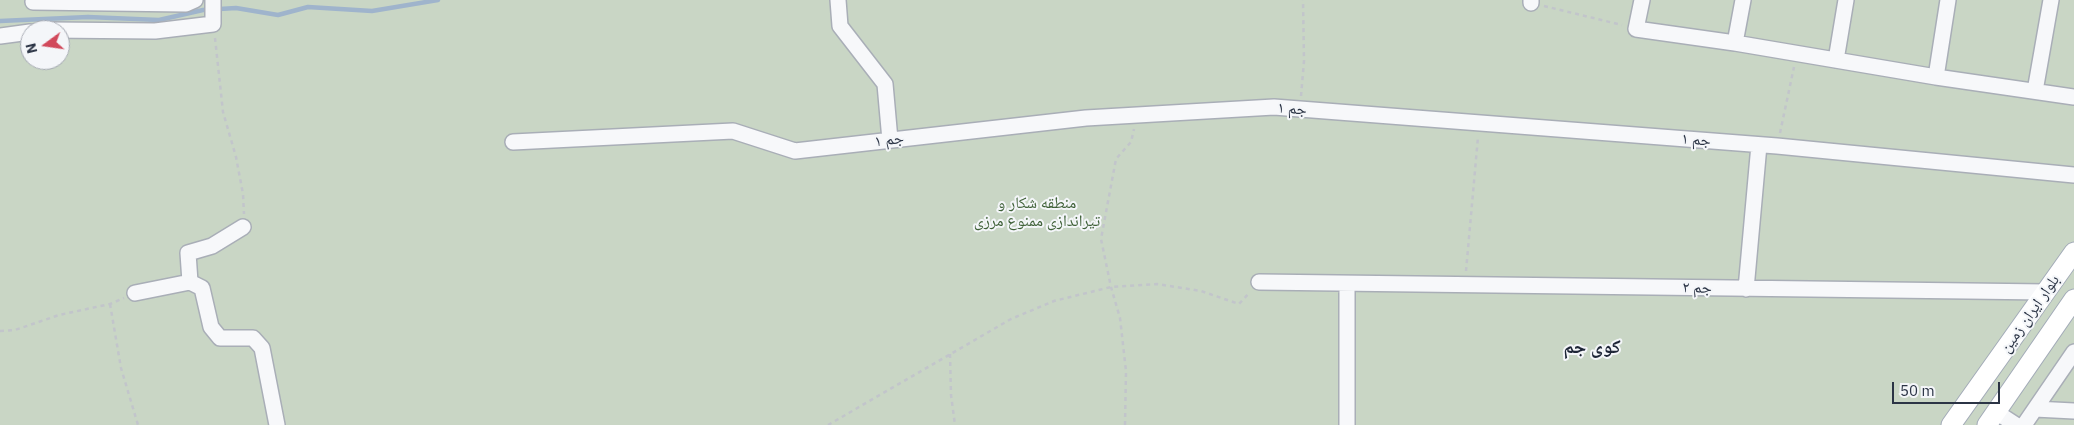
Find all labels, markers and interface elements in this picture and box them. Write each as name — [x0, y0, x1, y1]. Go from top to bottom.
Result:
north arrow — [20, 20, 70, 70]
text: N — [21, 41, 41, 55]
street label: جم ۱ — [1277, 98, 1307, 120]
street label: جم ۱ — [873, 129, 905, 151]
street label: جم ۱ — [1681, 129, 1711, 151]
park label: منطقه شکار و تیراندازی ممنوع مرزی — [974, 193, 1100, 231]
street label: بلوار ایران زمین — [1996, 271, 2064, 357]
street label: جم ۲ — [1682, 278, 1712, 298]
district label: کوی جم — [1563, 337, 1621, 359]
scale bar — [1894, 372, 2002, 404]
text: 50 m — [1900, 381, 1935, 400]

